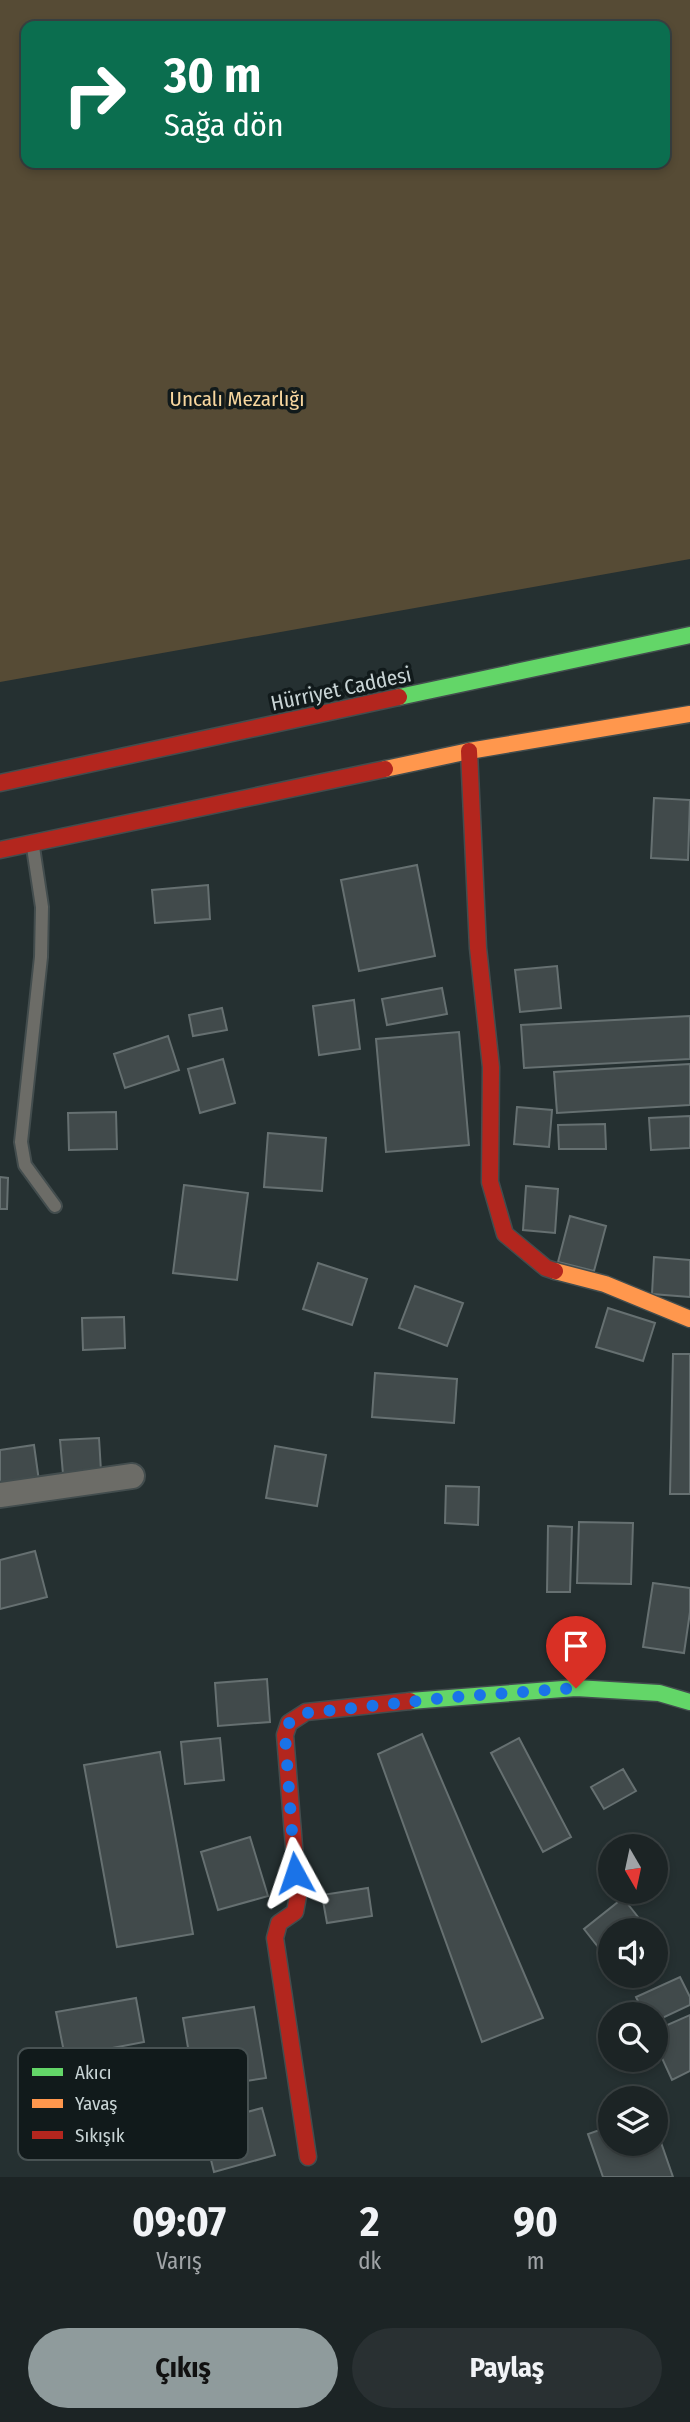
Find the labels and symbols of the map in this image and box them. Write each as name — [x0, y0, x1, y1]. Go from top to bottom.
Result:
park label: Uncalı Mezarlığı — [170, 386, 304, 412]
street label: Hürriyet Caddesi — [268, 661, 414, 717]
pin — [546, 1616, 606, 1688]
north arrow — [598, 1834, 668, 1904]
position arrow — [258, 1836, 332, 1910]
legend — [18, 2048, 248, 2160]
text: Akıcı — [75, 2061, 112, 2084]
text: Yavaş — [75, 2092, 117, 2115]
text: Sıkışık — [75, 2124, 125, 2147]

